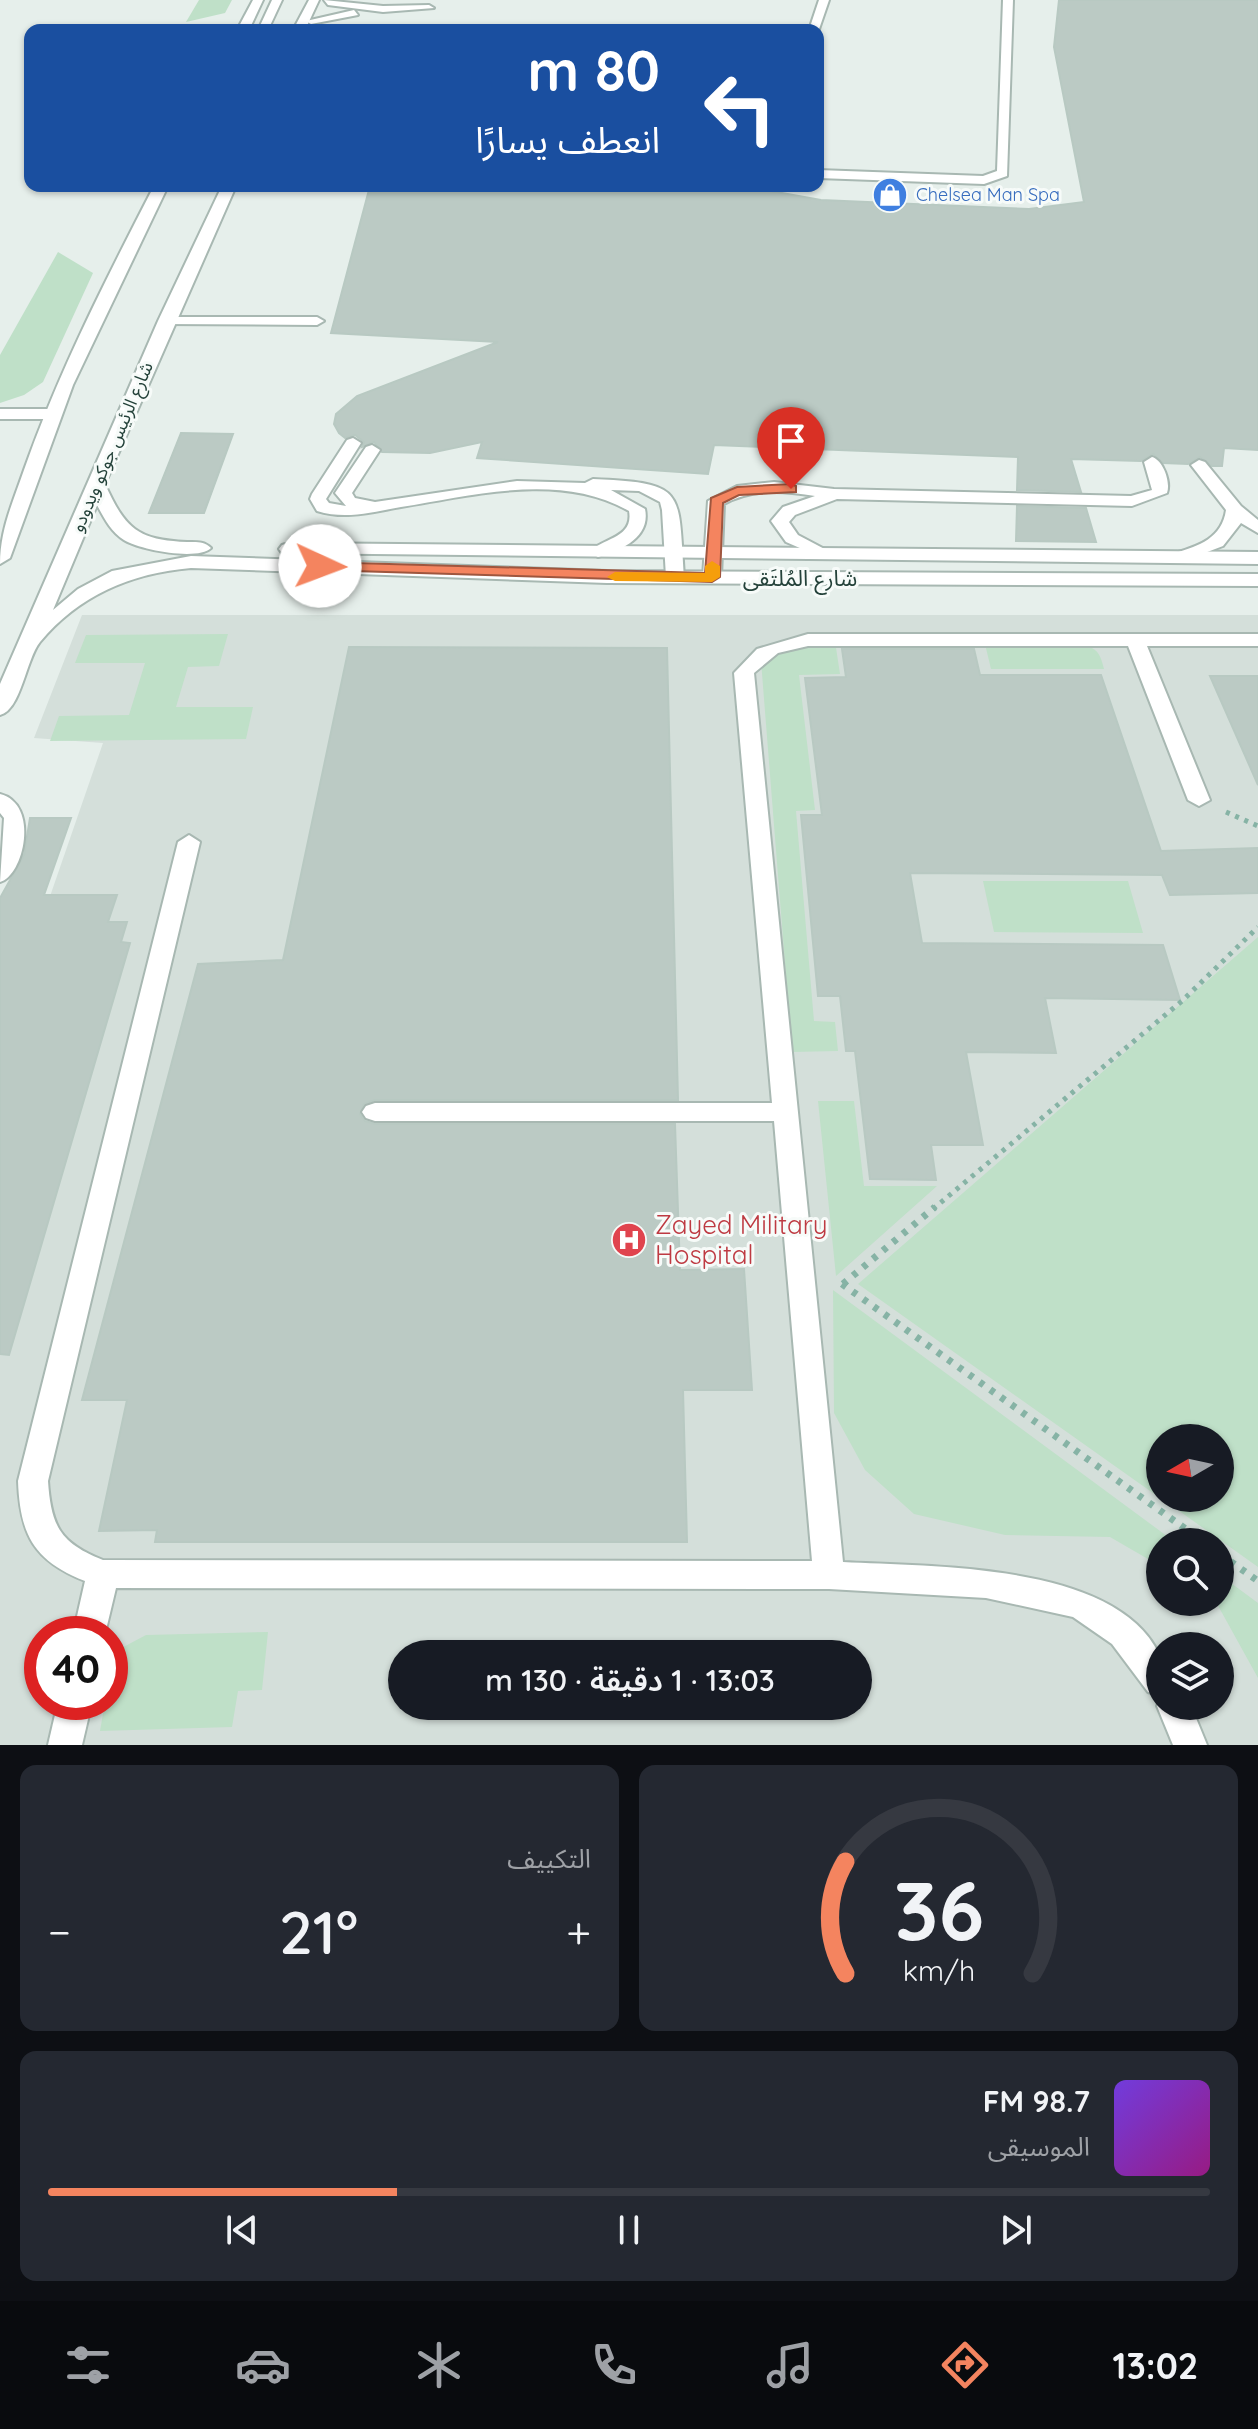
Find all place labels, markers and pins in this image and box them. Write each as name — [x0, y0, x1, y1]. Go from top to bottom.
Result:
shop icon: Chelsea Man Spa — [871, 176, 909, 214]
place label: Chelsea Man Spa — [916, 183, 1060, 206]
pin — [757, 407, 825, 489]
place label: Zayed Military Hospital — [655, 1208, 828, 1271]
hospital icon: Zayed Military Hospital — [610, 1221, 648, 1259]

